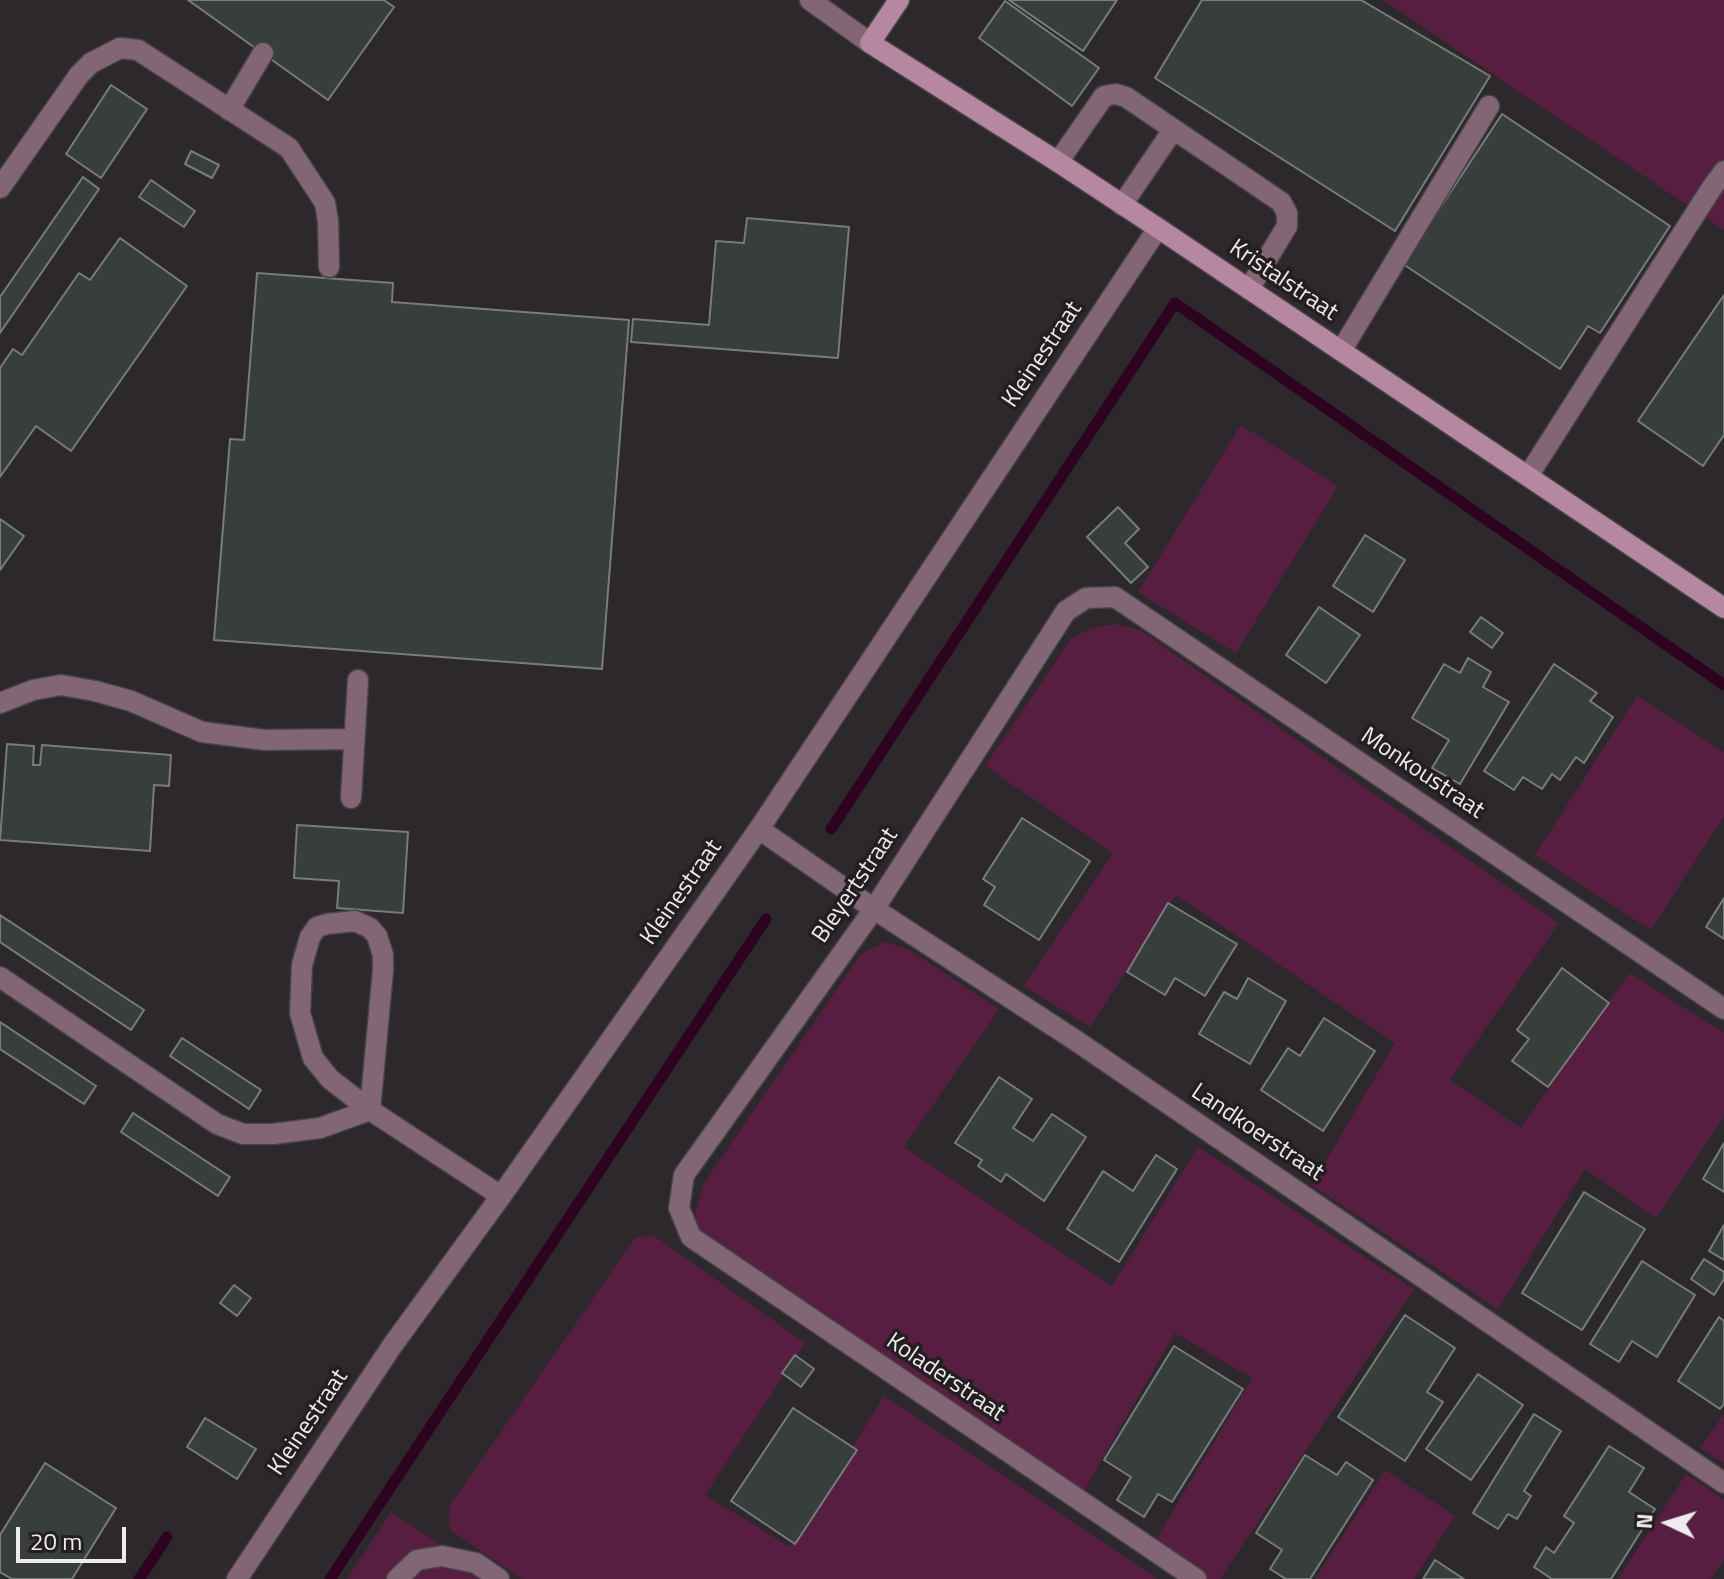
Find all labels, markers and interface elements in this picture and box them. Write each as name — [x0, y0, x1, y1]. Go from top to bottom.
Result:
street label: Kristalstraat — [1223, 234, 1343, 328]
street label: Kleinestraat — [997, 296, 1089, 414]
street label: Monkoustraat — [1355, 722, 1489, 826]
street label: Bleyertstraat — [807, 823, 905, 949]
street label: Kleinestraat — [635, 835, 729, 951]
street label: Landkoerstraat — [1185, 1078, 1329, 1188]
street label: Koladerstraat — [880, 1328, 1010, 1428]
street label: Kleinestraat — [263, 1364, 355, 1482]
north arrow — [1628, 1483, 1708, 1563]
scale bar — [20, 1511, 130, 1561]
text: N — [1627, 1513, 1662, 1530]
text: 20 m — [30, 1523, 82, 1559]

